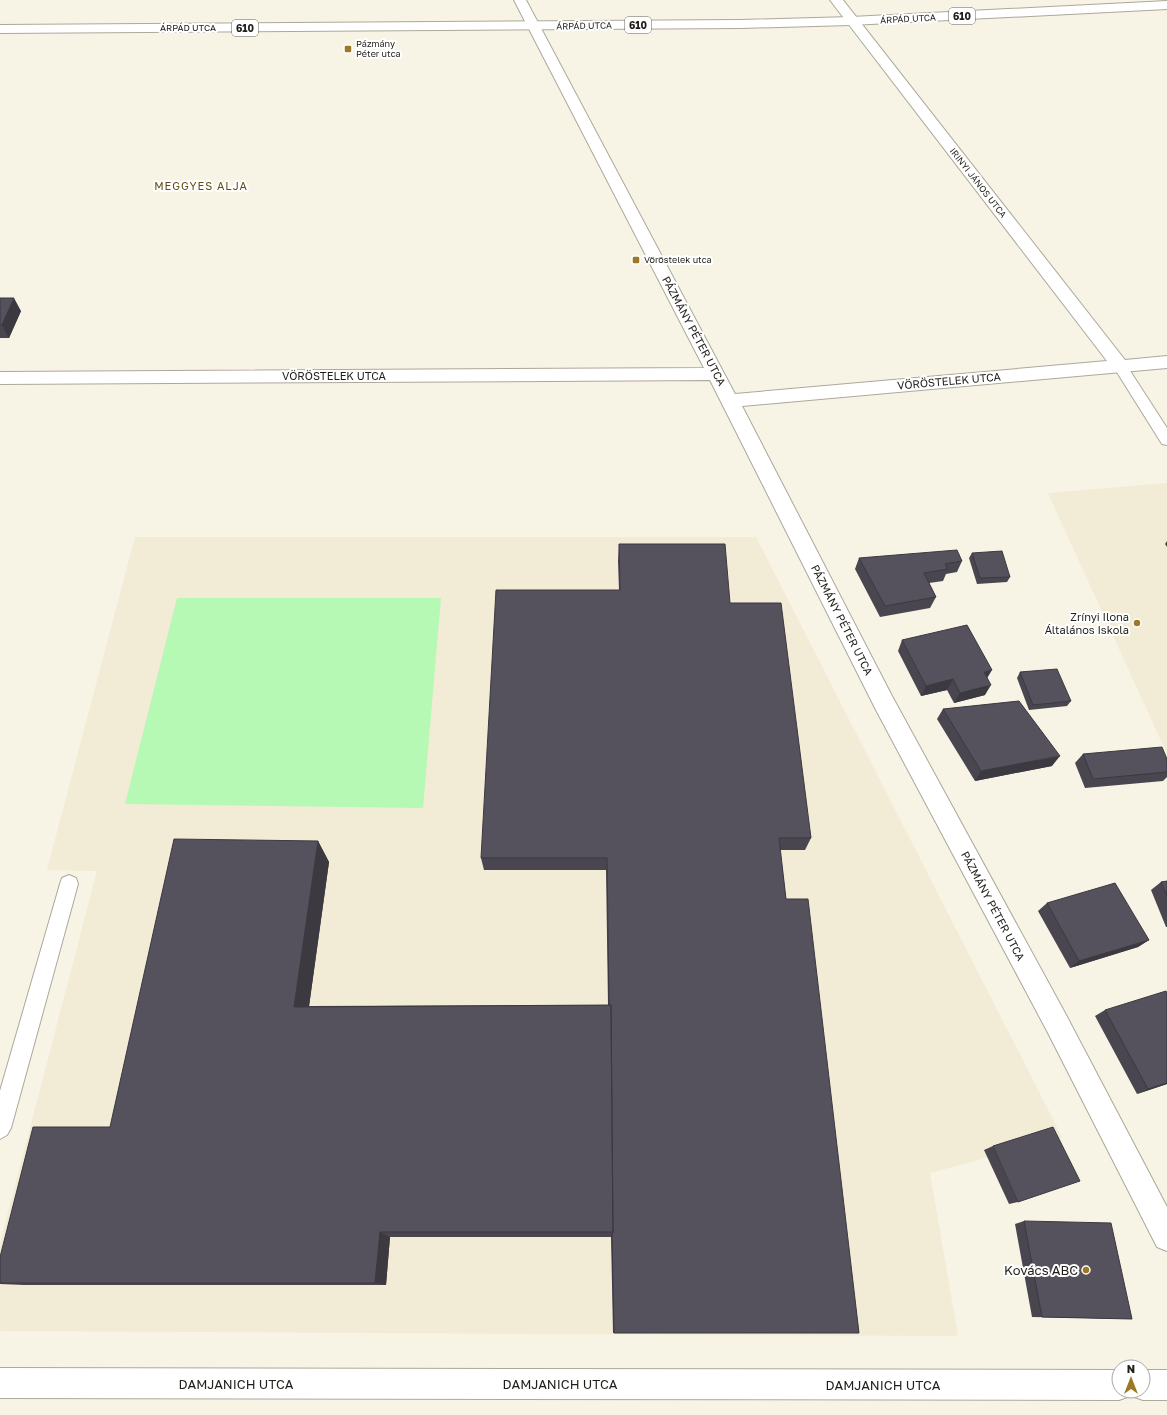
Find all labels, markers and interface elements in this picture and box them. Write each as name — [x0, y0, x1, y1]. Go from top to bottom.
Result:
road number: 610 — [949, 8, 975, 24]
street label: ÁRPÁD UTCA — [880, 12, 936, 25]
road number: 610 — [625, 17, 651, 33]
road number: 610 — [232, 20, 258, 36]
street label: ÁRPÁD UTCA — [556, 20, 612, 31]
street label: ÁRPÁD UTCA — [160, 22, 216, 33]
place label: Pázmány Péter utca — [356, 38, 401, 59]
marker: Pázmány Péter utca — [343, 44, 353, 54]
street label: IRINYI JÁNOS UTCA — [948, 146, 1009, 220]
district label: MEGGYES ALJA — [154, 179, 248, 192]
place label: Vöröstelek utca — [644, 254, 712, 265]
marker: Vöröstelek utca — [631, 255, 641, 265]
street label: PÁZMÁNY PÉTER UTCA — [660, 274, 729, 388]
street label: VÖRÖSTELEK UTCA — [282, 369, 387, 382]
street label: VÖRÖSTELEK UTCA — [897, 369, 1002, 392]
street label: PÁZMÁNY PÉTER UTCA — [809, 562, 876, 678]
place label: Zrínyi Ilona Általános Iskola — [1045, 610, 1129, 636]
marker: Zrínyi Ilona Általános Iskola — [1132, 618, 1142, 628]
street label: PÁZMÁNY PÉTER UTCA — [959, 849, 1028, 963]
place label: Kovács ABC — [1004, 1262, 1078, 1278]
marker: Kovács ABC — [1081, 1265, 1091, 1275]
north arrow — [1111, 1359, 1151, 1399]
text: N — [1127, 1362, 1135, 1375]
street label: DAMJANICH UTCA — [179, 1376, 294, 1392]
street label: DAMJANICH UTCA — [503, 1376, 618, 1392]
street label: DAMJANICH UTCA — [826, 1377, 941, 1393]

